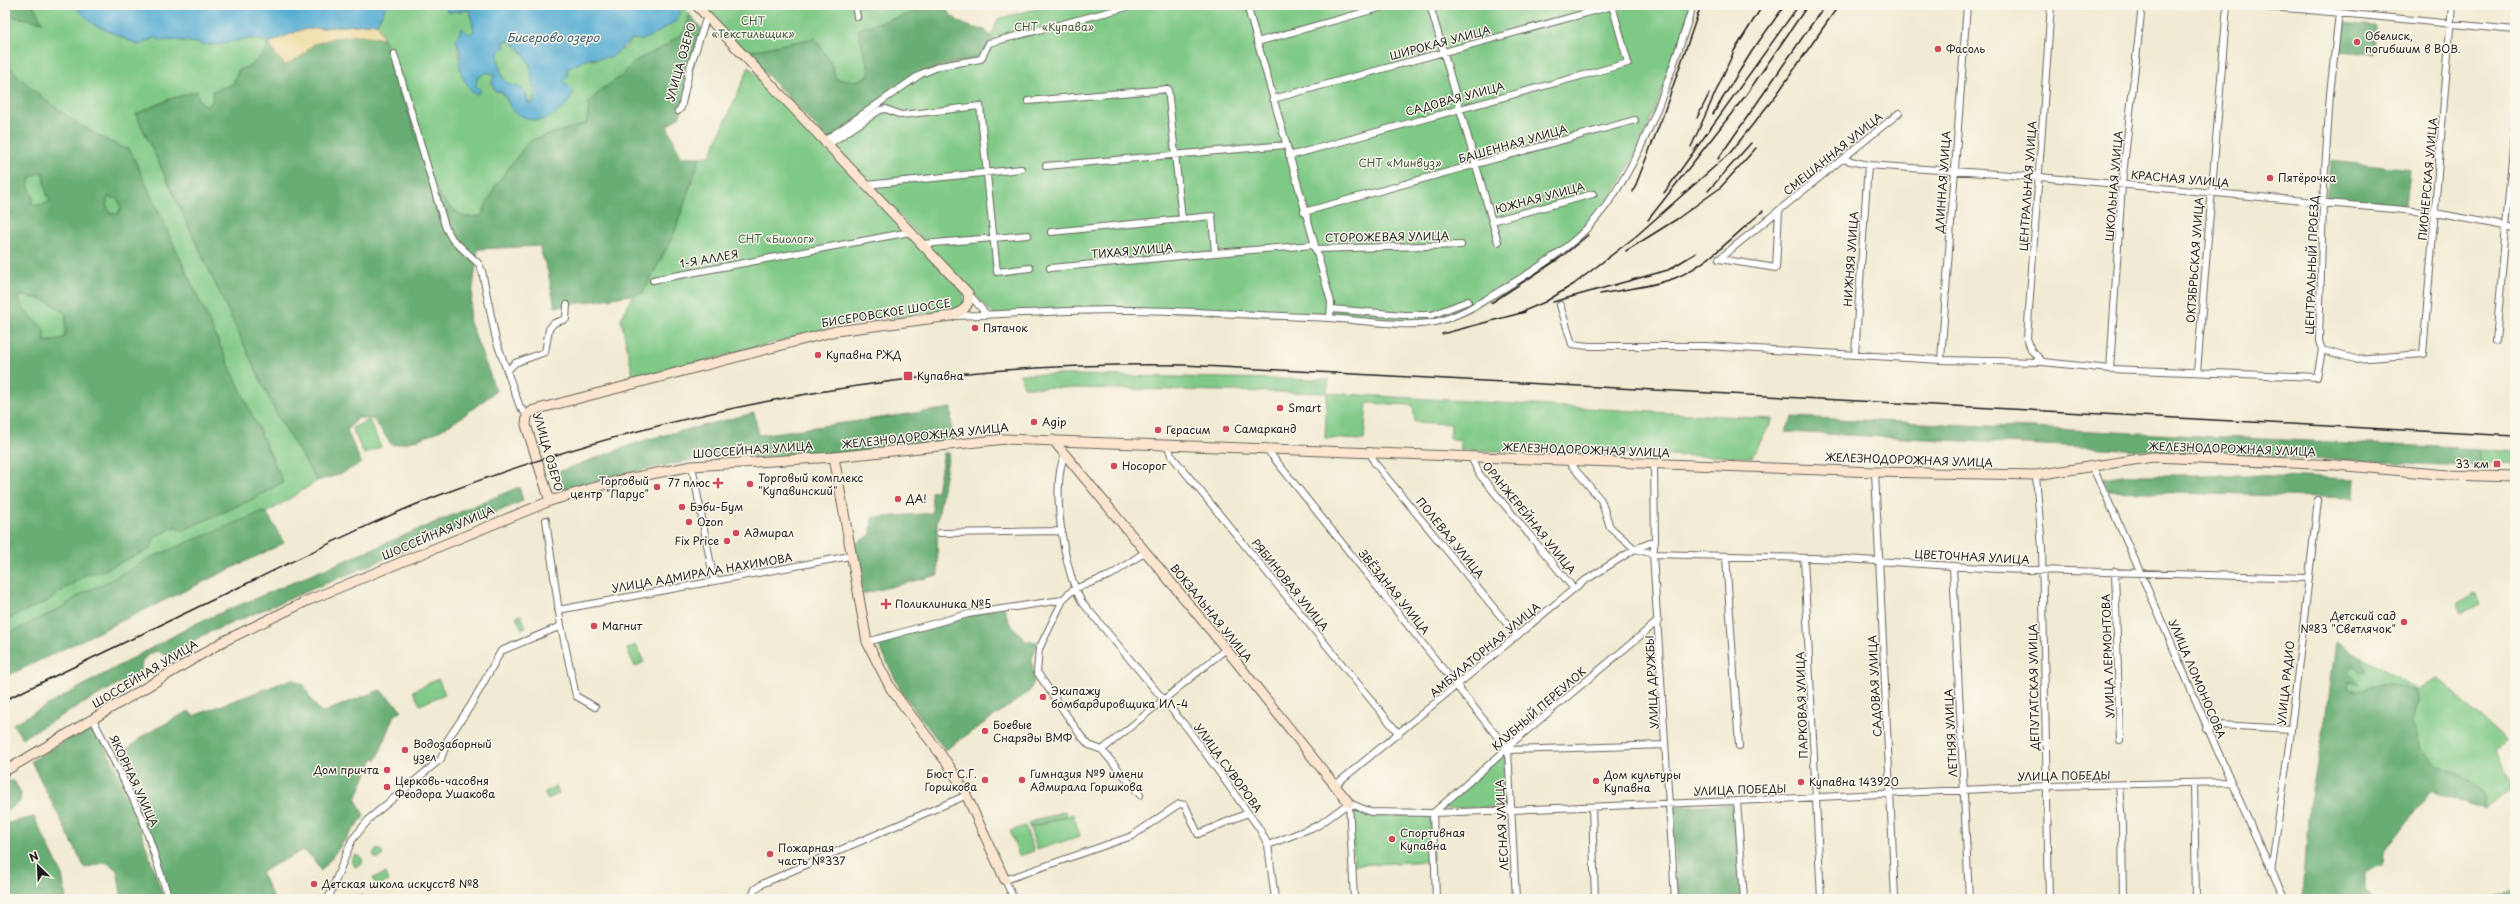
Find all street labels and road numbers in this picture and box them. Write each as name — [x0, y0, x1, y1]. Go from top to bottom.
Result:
street label: УЛИЦА ОЗЕРО — [661, 20, 700, 103]
street label: ШИРОКАЯ УЛИЦА — [1388, 21, 1493, 64]
street label: САДОВАЯ УЛИЦА — [1403, 77, 1507, 120]
street label: СМЕШАННАЯ УЛИЦА — [1779, 108, 1886, 199]
street label: ПИОНЕРСКАЯ УЛИЦА — [2414, 116, 2441, 241]
street label: БАШЕННАЯ УЛИЦА — [1456, 120, 1570, 167]
street label: ЦЕНТРАЛЬНАЯ УЛИЦА — [2014, 120, 2041, 252]
street label: ШКОЛЬНАЯ УЛИЦА — [2100, 129, 2127, 242]
street label: ДЛИННАЯ УЛИЦА — [1930, 130, 1955, 235]
street label: КРАСНАЯ УЛИЦА — [2130, 166, 2231, 191]
street label: ЮЖНАЯ УЛИЦА — [1493, 177, 1587, 218]
street label: ЦЕНТРАЛЬНЫЙ ПРОЕЗД — [2301, 195, 2322, 335]
street label: ОКТЯБРЬСКАЯ УЛИЦА — [2182, 196, 2207, 324]
street label: НИЖНЯЯ УЛИЦА — [1839, 210, 1862, 307]
street label: СТОРОЖЕВАЯ УЛИЦА — [1325, 227, 1450, 246]
street label: ТИХАЯ УЛИЦА — [1090, 238, 1174, 263]
street label: 1-Я АЛЛЕЯ — [678, 245, 740, 272]
street label: БИСЕРОВСКОЕ ШОССЕ — [820, 294, 952, 331]
street label: УЛИЦА ОЗЕРО — [529, 410, 568, 493]
street label: ЖЕЛЕЗНОДОРОЖНАЯ УЛИЦА — [841, 418, 1010, 453]
street label: ШОССЕЙНАЯ УЛИЦА — [692, 437, 814, 462]
street label: ЖЕЛЕЗНОДОРОЖНАЯ УЛИЦА — [2148, 437, 2317, 460]
street label: ЖЕЛЕЗНОДОРОЖНАЯ УЛИЦА — [1502, 438, 1671, 461]
street label: ЖЕЛЕЗНОДОРОЖНАЯ УЛИЦА — [1825, 448, 1994, 471]
street label: ОРАНЖЕРЕЙНАЯ УЛИЦА — [1479, 458, 1580, 578]
street label: ПОЛЕВАЯ УЛИЦА — [1412, 493, 1489, 582]
street label: ШОССЕЙНАЯ УЛИЦА — [379, 501, 497, 564]
street label: РЯБИНОВАЯ УЛИЦА — [1248, 535, 1333, 635]
street label: ЦВЕТОЧНАЯ УЛИЦА — [1914, 545, 2031, 568]
street label: ЗВЁЗДНАЯ УЛИЦА — [1355, 546, 1434, 638]
street label: УЛИЦА АДМИРАЛА НАХИМОВА — [610, 548, 794, 597]
street label: ВОКЗАЛЬНАЯ УЛИЦА — [1166, 560, 1257, 666]
street label: УЛИЦА ЛЕРМОНТОВА — [2097, 594, 2118, 718]
street label: АМБУЛАТОРНАЯ УЛИЦА — [1426, 598, 1544, 701]
street label: УЛИЦА ЛОМОНОСОВА — [2165, 617, 2230, 741]
street label: ДЕПУТАТСКАЯ УЛИЦА — [2024, 623, 2043, 752]
street label: САДОВАЯ УЛИЦА — [1863, 634, 1886, 737]
street label: ШОССЕЙНАЯ УЛИЦА — [89, 635, 201, 712]
street label: УЛИЦА ДРУЖБЫ — [1641, 635, 1662, 729]
street label: УЛИЦА РАДИО — [2273, 640, 2298, 726]
street label: ПАРКОВАЯ УЛИЦА — [1791, 651, 1812, 759]
street label: КЛУБНЫЙ ПЕРЕУЛОК — [1488, 663, 1590, 754]
street label: ЛЕТНЯЯ УЛИЦА — [1940, 688, 1961, 778]
street label: УЛИЦА СУВОРОВА — [1190, 720, 1267, 816]
street label: ЯКОРНАЯ УЛИЦА — [105, 731, 163, 830]
street label: УЛИЦА ПОБЕДЫ — [2017, 766, 2111, 785]
street label: ЛЕСНАЯ УЛИЦА — [1491, 778, 1512, 871]
street label: УЛИЦА ПОБЕДЫ — [1693, 779, 1787, 800]

